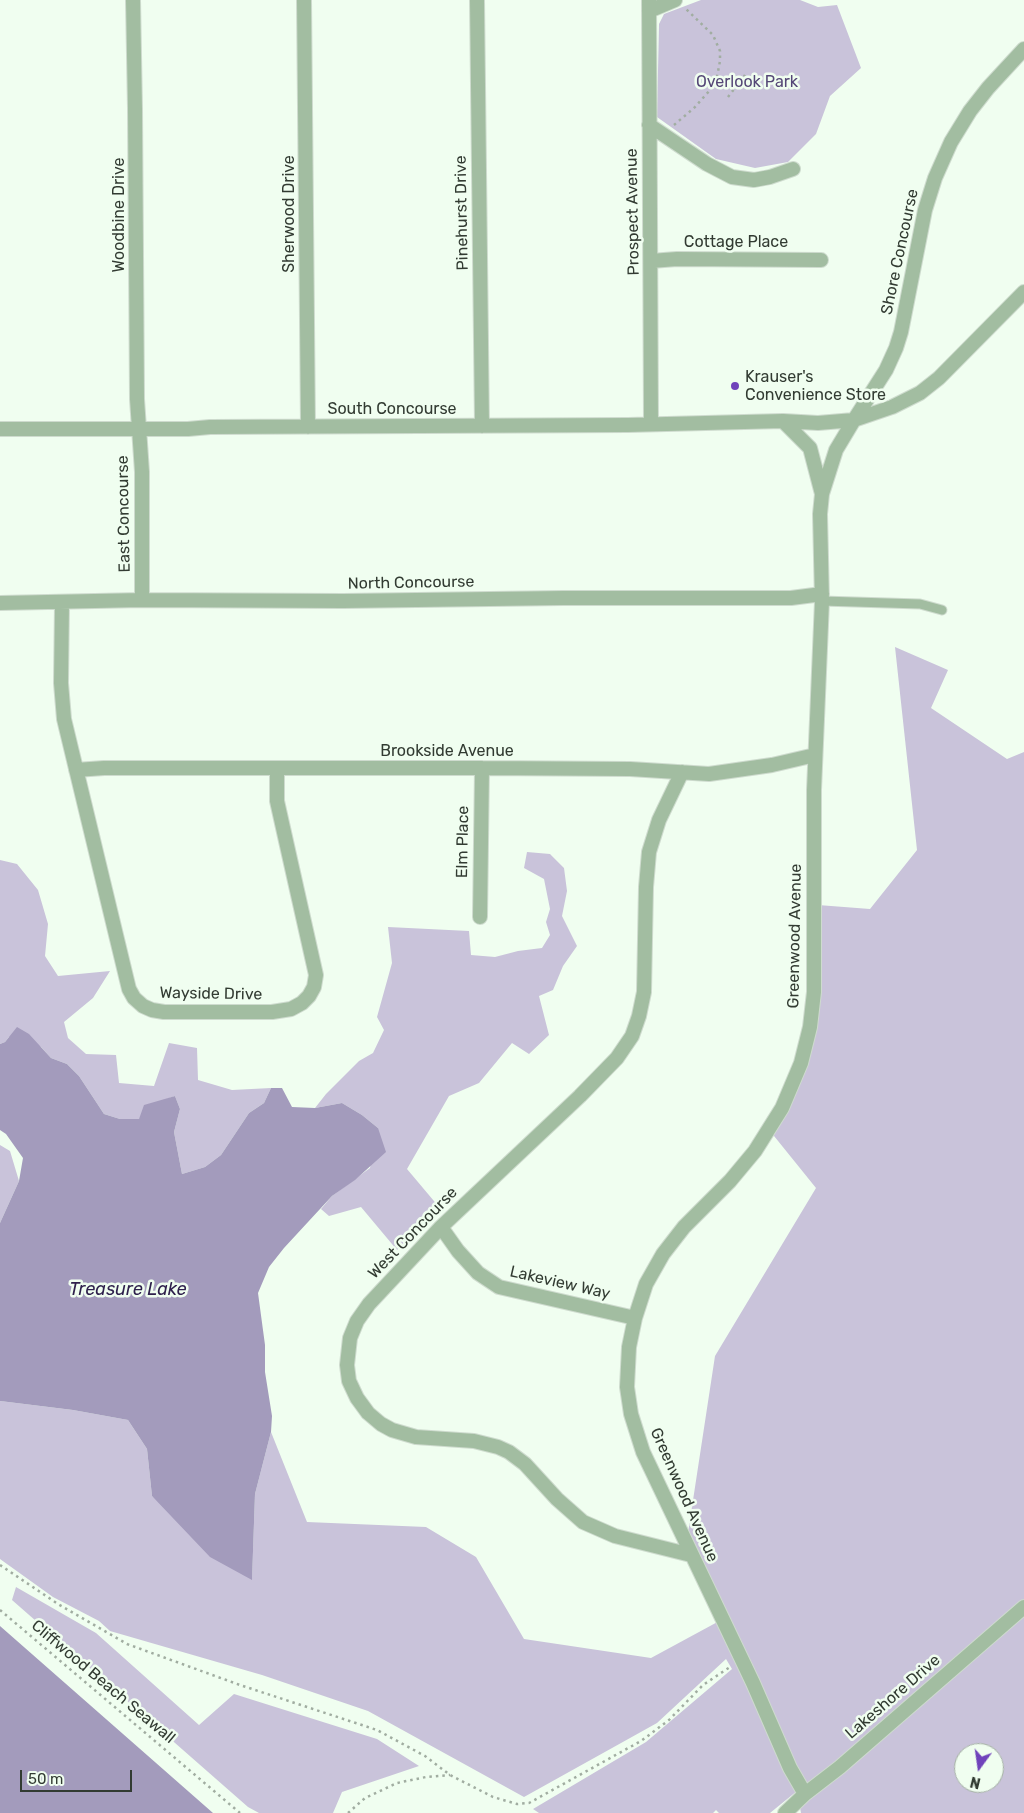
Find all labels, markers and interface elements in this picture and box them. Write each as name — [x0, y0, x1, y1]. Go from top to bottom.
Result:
park label: Overlook Park — [696, 72, 798, 92]
street label: Prospect Avenue — [622, 148, 644, 276]
street label: Sherwood Drive — [279, 155, 299, 273]
street label: Pinehurst Drive — [451, 155, 473, 271]
street label: Woodbine Drive — [109, 158, 129, 272]
street label: Shore Concourse — [877, 187, 923, 317]
street label: Cottage Place — [684, 232, 788, 252]
place label: Krauser's Convenience Store — [745, 367, 886, 405]
marker: Krauser's Convenience Store — [729, 380, 741, 392]
street label: South Concourse — [327, 399, 457, 419]
street label: East Concourse — [113, 455, 135, 573]
street label: North Concourse — [347, 572, 475, 594]
street label: Brookside Avenue — [380, 741, 514, 761]
street label: Elm Place — [453, 806, 473, 878]
street label: Greenwood Avenue — [784, 863, 806, 1009]
street label: Wayside Drive — [160, 984, 262, 1004]
street label: West Concourse — [364, 1183, 462, 1283]
street label: Lakeview Way — [508, 1262, 612, 1304]
water label: Treasure Lake — [69, 1279, 187, 1301]
street label: Greenwood Avenue — [646, 1425, 722, 1565]
street label: Cliffwood Beach Seawall — [27, 1616, 179, 1748]
street label: Lakeshore Drive — [842, 1651, 944, 1743]
north arrow — [954, 1743, 1004, 1793]
scale bar — [22, 1760, 135, 1792]
text: 50 m — [28, 1770, 63, 1788]
text: N — [969, 1773, 982, 1792]

